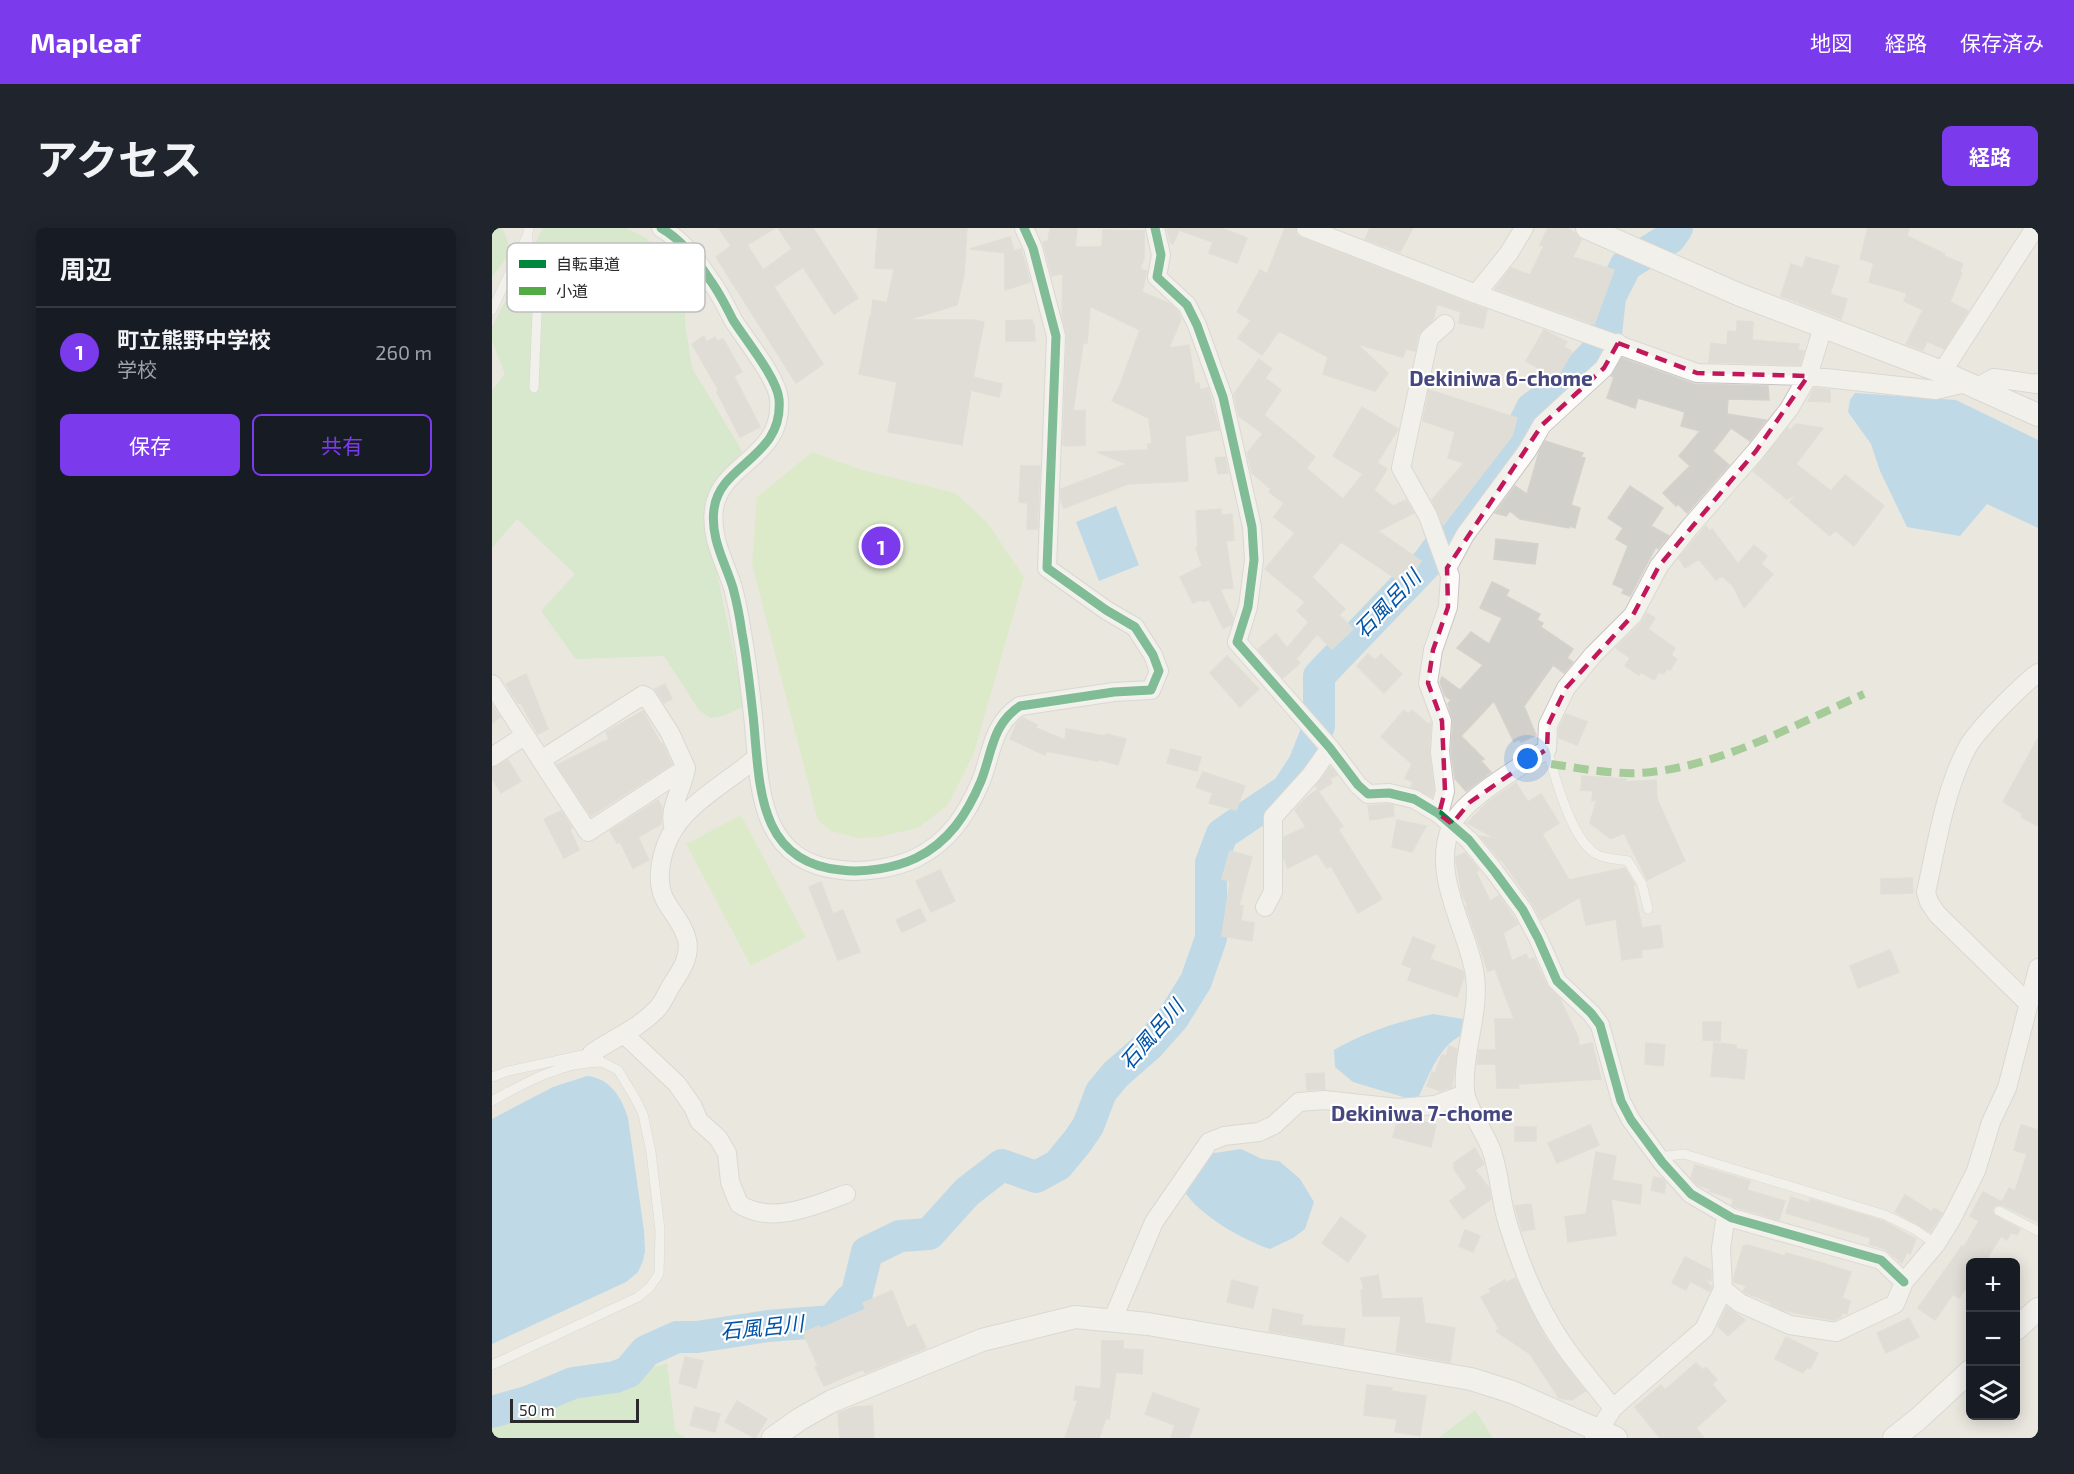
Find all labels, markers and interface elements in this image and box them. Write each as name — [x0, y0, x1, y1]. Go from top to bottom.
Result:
text: Mapleaf — [30, 25, 141, 59]
text: 地図 — [1810, 30, 1852, 55]
text: 経路 — [1885, 30, 1927, 55]
text: 保存済み — [1960, 30, 2044, 55]
button: 経路 — [1942, 126, 2038, 186]
text: アクセス — [36, 133, 202, 183]
legend — [507, 243, 705, 312]
text: 周辺 — [60, 253, 112, 284]
text: 自転車道 — [556, 254, 620, 273]
text: 小道 — [556, 281, 588, 300]
text: 町立熊野中学校 — [117, 326, 271, 352]
text: 1 — [75, 340, 84, 364]
text: 260 m — [375, 340, 432, 364]
text: 学校 — [117, 357, 157, 381]
district label: Dekiniwa 6-chome — [1409, 365, 1593, 390]
button: 保存 — [60, 414, 240, 476]
button: 共有 — [252, 414, 432, 476]
pin: 1 — [862, 524, 900, 568]
water label: 石風呂川 — [1349, 563, 1426, 642]
your location — [1513, 744, 1542, 773]
water label: 石風呂川 — [1114, 993, 1189, 1074]
district label: Dekiniwa 7-chome — [1331, 1100, 1513, 1125]
map controls — [1966, 1258, 2020, 1420]
button: + — [1966, 1258, 2020, 1312]
water label: 石風呂川 — [719, 1309, 807, 1343]
button: − — [1966, 1312, 2020, 1366]
button: layers — [1966, 1366, 2020, 1420]
scale bar — [510, 1396, 639, 1424]
text: 50 m — [519, 1400, 555, 1419]

